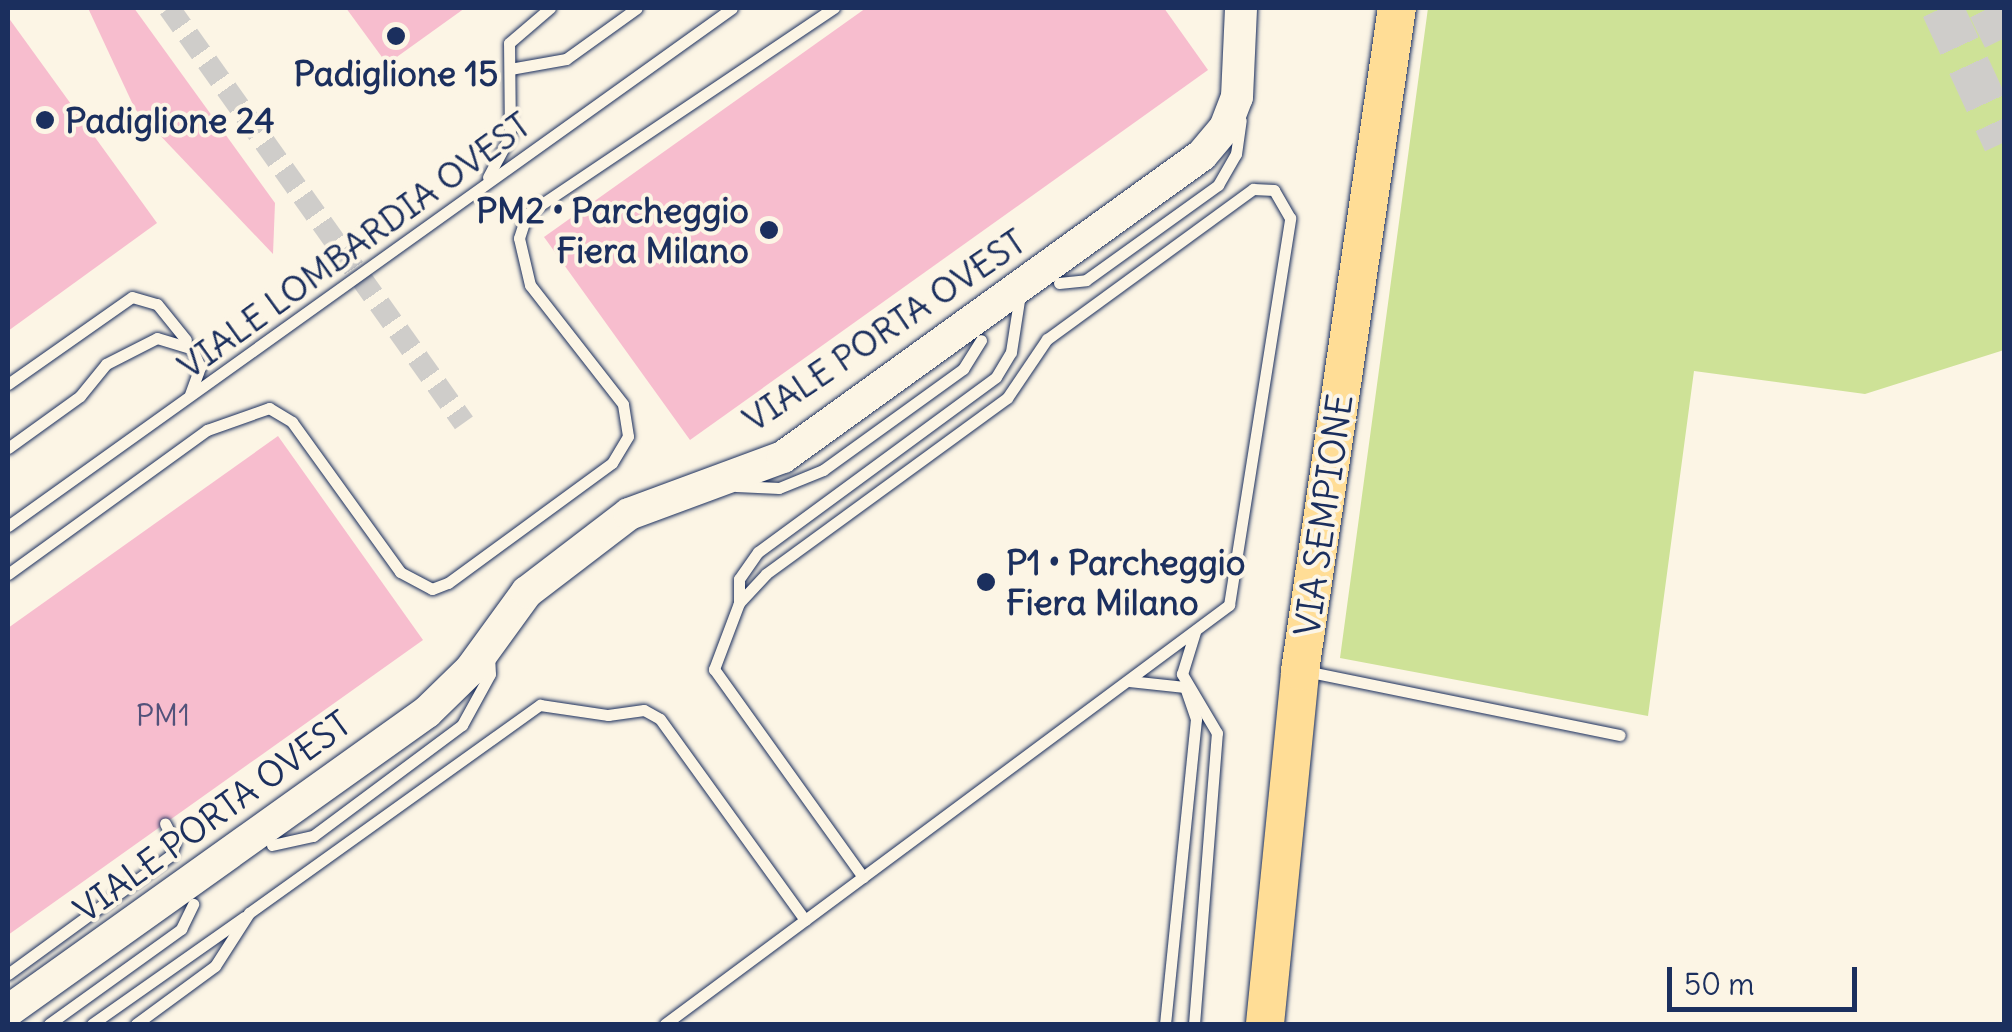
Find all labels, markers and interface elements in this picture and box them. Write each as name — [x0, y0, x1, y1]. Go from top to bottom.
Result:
marker: Padiglione 15 — [385, 25, 407, 47]
place label: Padiglione 15 — [294, 52, 498, 94]
place label: Padiglione 24 — [65, 99, 275, 141]
street label: VIALE LOMBARDIA OVEST — [170, 103, 538, 387]
marker: Padiglione 24 — [34, 109, 56, 131]
place label: PM2 • Parcheggio Fiera Milano — [476, 189, 749, 271]
marker: PM2 • Parcheggio Fiera Milano — [758, 219, 780, 241]
street label: VIALE PORTA OVEST — [735, 220, 1033, 440]
street label: VIA SEMPIONE — [1285, 391, 1361, 639]
place label: P1 • Parcheggio Fiera Milano — [1006, 541, 1245, 623]
marker: P1 • Parcheggio Fiera Milano — [975, 571, 997, 593]
house number: PM1 — [136, 697, 190, 733]
street label: VIALE PORTA OVEST — [65, 702, 359, 930]
scale bar — [1672, 947, 1862, 1009]
text: 50 m — [1684, 965, 1754, 1003]

